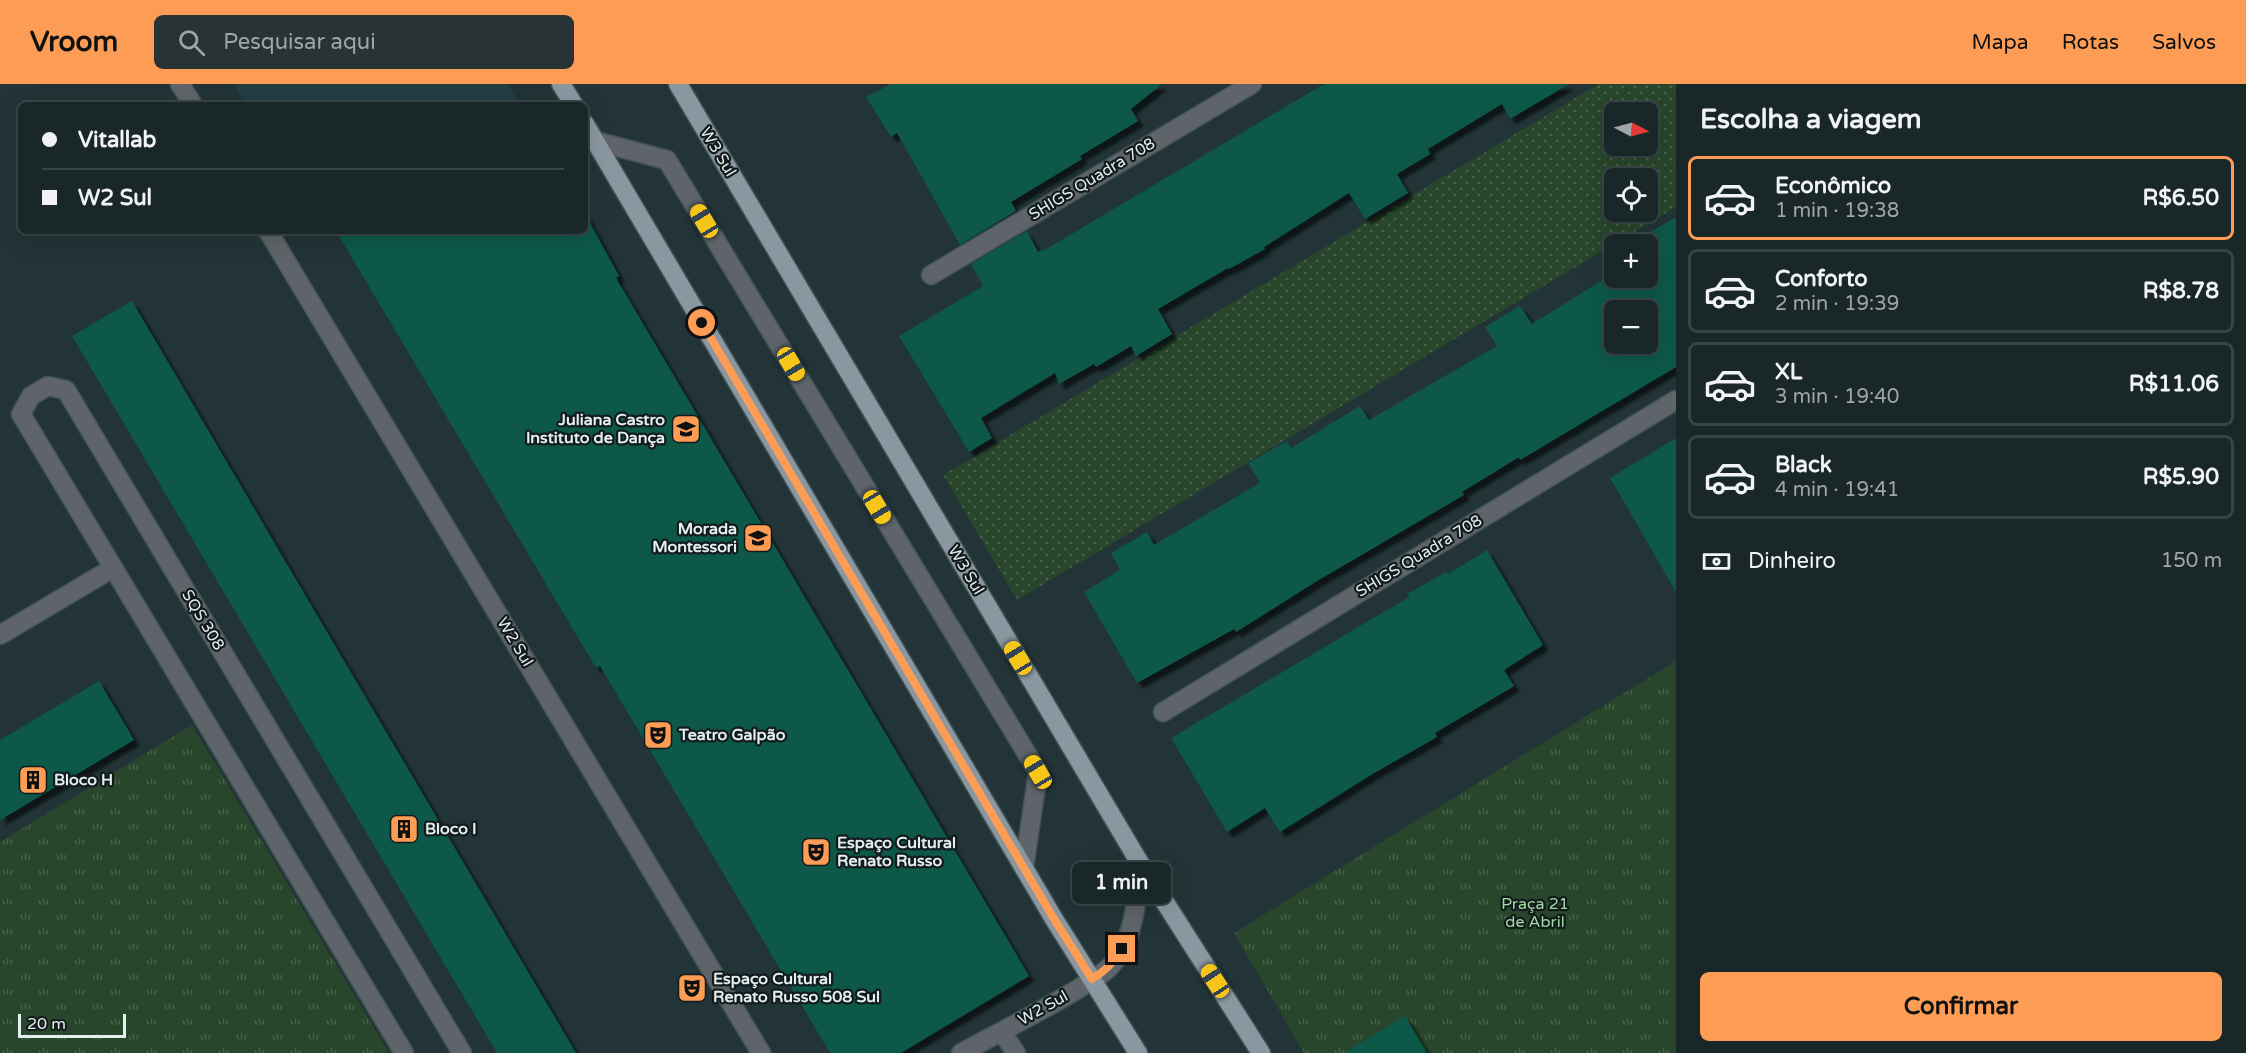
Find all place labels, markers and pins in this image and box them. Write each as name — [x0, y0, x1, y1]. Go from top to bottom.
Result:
place label: Juliana Castro Instituto de Dança — [526, 410, 665, 448]
school or university icon: Juliana Castro Instituto de Dança — [670, 413, 702, 445]
place label: Morada Montessori — [652, 519, 737, 557]
school or university icon: Morada Montessori — [742, 522, 774, 554]
theatre icon: Teatro Galpão — [642, 719, 674, 751]
place label: Teatro Galpão — [678, 725, 786, 745]
building icon: Bloco H — [17, 764, 49, 796]
place label: Bloco H — [54, 770, 113, 790]
building icon: Bloco I — [388, 813, 420, 845]
place label: Bloco I — [425, 819, 477, 839]
place label: Espaço Cultural Renato Russo — [837, 833, 956, 871]
theatre icon: Espaço Cultural Renato Russo — [800, 836, 832, 868]
place label: Espaço Cultural Renato Russo 508 Sul — [713, 969, 880, 1007]
theatre icon: Espaço Cultural Renato Russo 508 Sul — [676, 972, 708, 1004]

